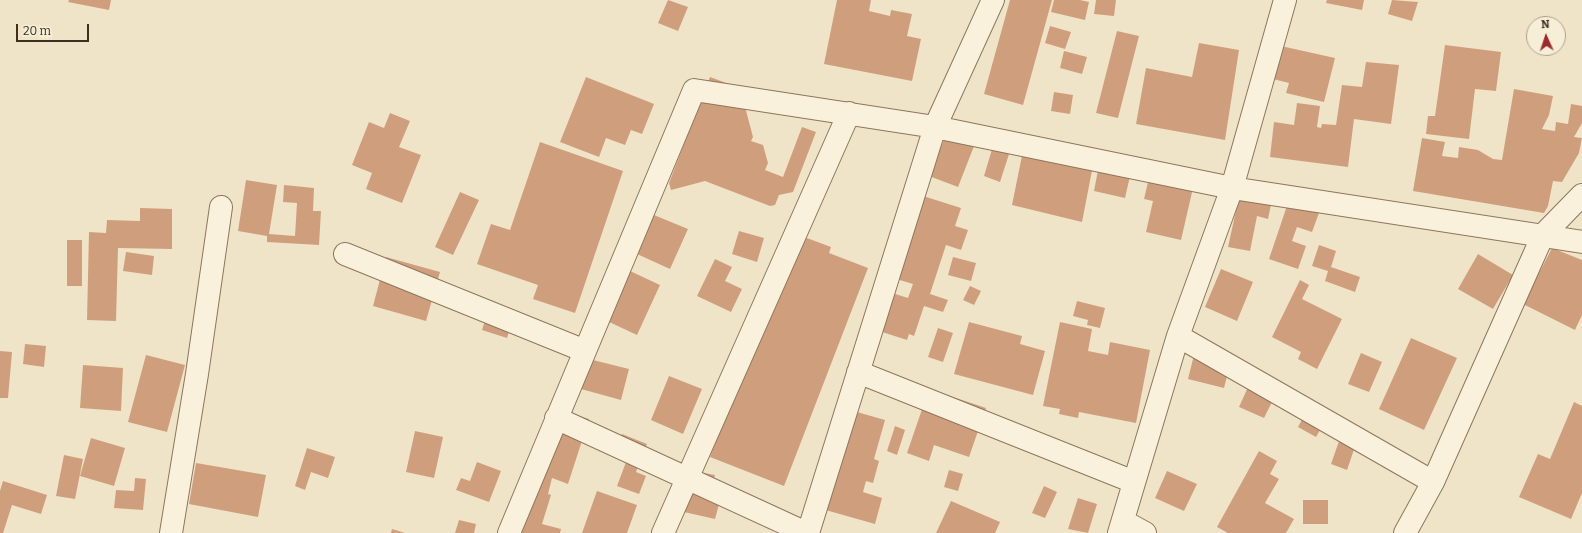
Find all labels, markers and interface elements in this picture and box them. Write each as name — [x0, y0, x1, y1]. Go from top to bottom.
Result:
scale bar — [18, 16, 91, 42]
north arrow — [1526, 16, 1566, 56]
text: N — [1541, 18, 1550, 31]
text: 20 m — [23, 24, 51, 38]

